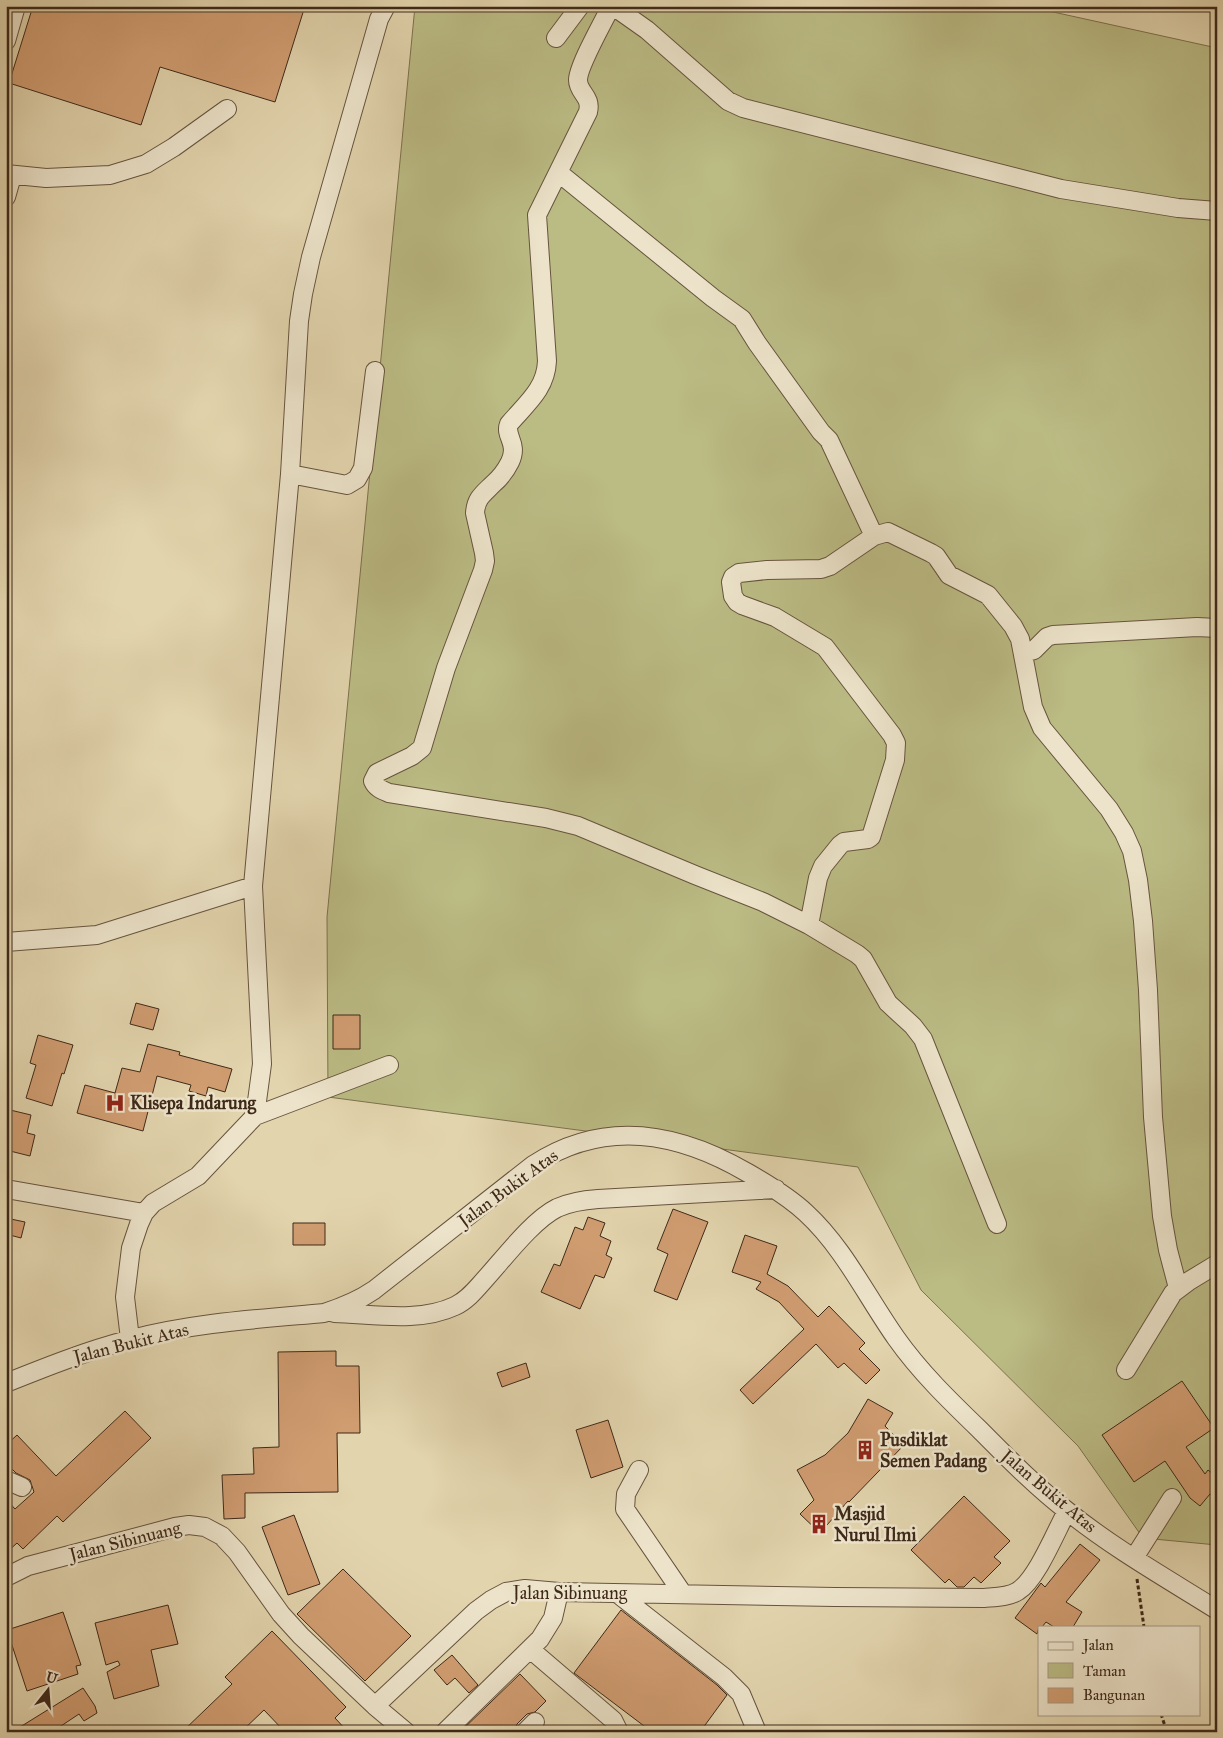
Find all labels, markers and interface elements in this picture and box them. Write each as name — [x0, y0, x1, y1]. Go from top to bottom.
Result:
hospital icon: Klisepa Indarung — [104, 1092, 126, 1114]
place label: Klisepa Indarung — [130, 1092, 256, 1115]
street label: Jalan Bukit Atas — [452, 1144, 563, 1234]
street label: Jalan Bukit Atas — [69, 1318, 191, 1369]
place label: Pusdiklat Semen Padang — [880, 1429, 987, 1473]
building icon: Pusdiklat Semen Padang — [854, 1439, 876, 1461]
street label: Jalan Bukit Atas — [995, 1443, 1101, 1538]
place label: Masjid Nurul Ilmi — [834, 1503, 917, 1546]
building icon: Masjid Nurul Ilmi — [808, 1513, 830, 1535]
street label: Jalan Sibinuang — [65, 1516, 184, 1567]
street label: Jalan Sibinuang — [511, 1582, 628, 1605]
legend — [1038, 1626, 1200, 1716]
text: Jalan — [1081, 1636, 1114, 1655]
text: Taman — [1083, 1662, 1126, 1680]
north arrow — [22, 1666, 72, 1716]
text: U — [44, 1668, 60, 1688]
text: Bangunan — [1083, 1686, 1145, 1704]

